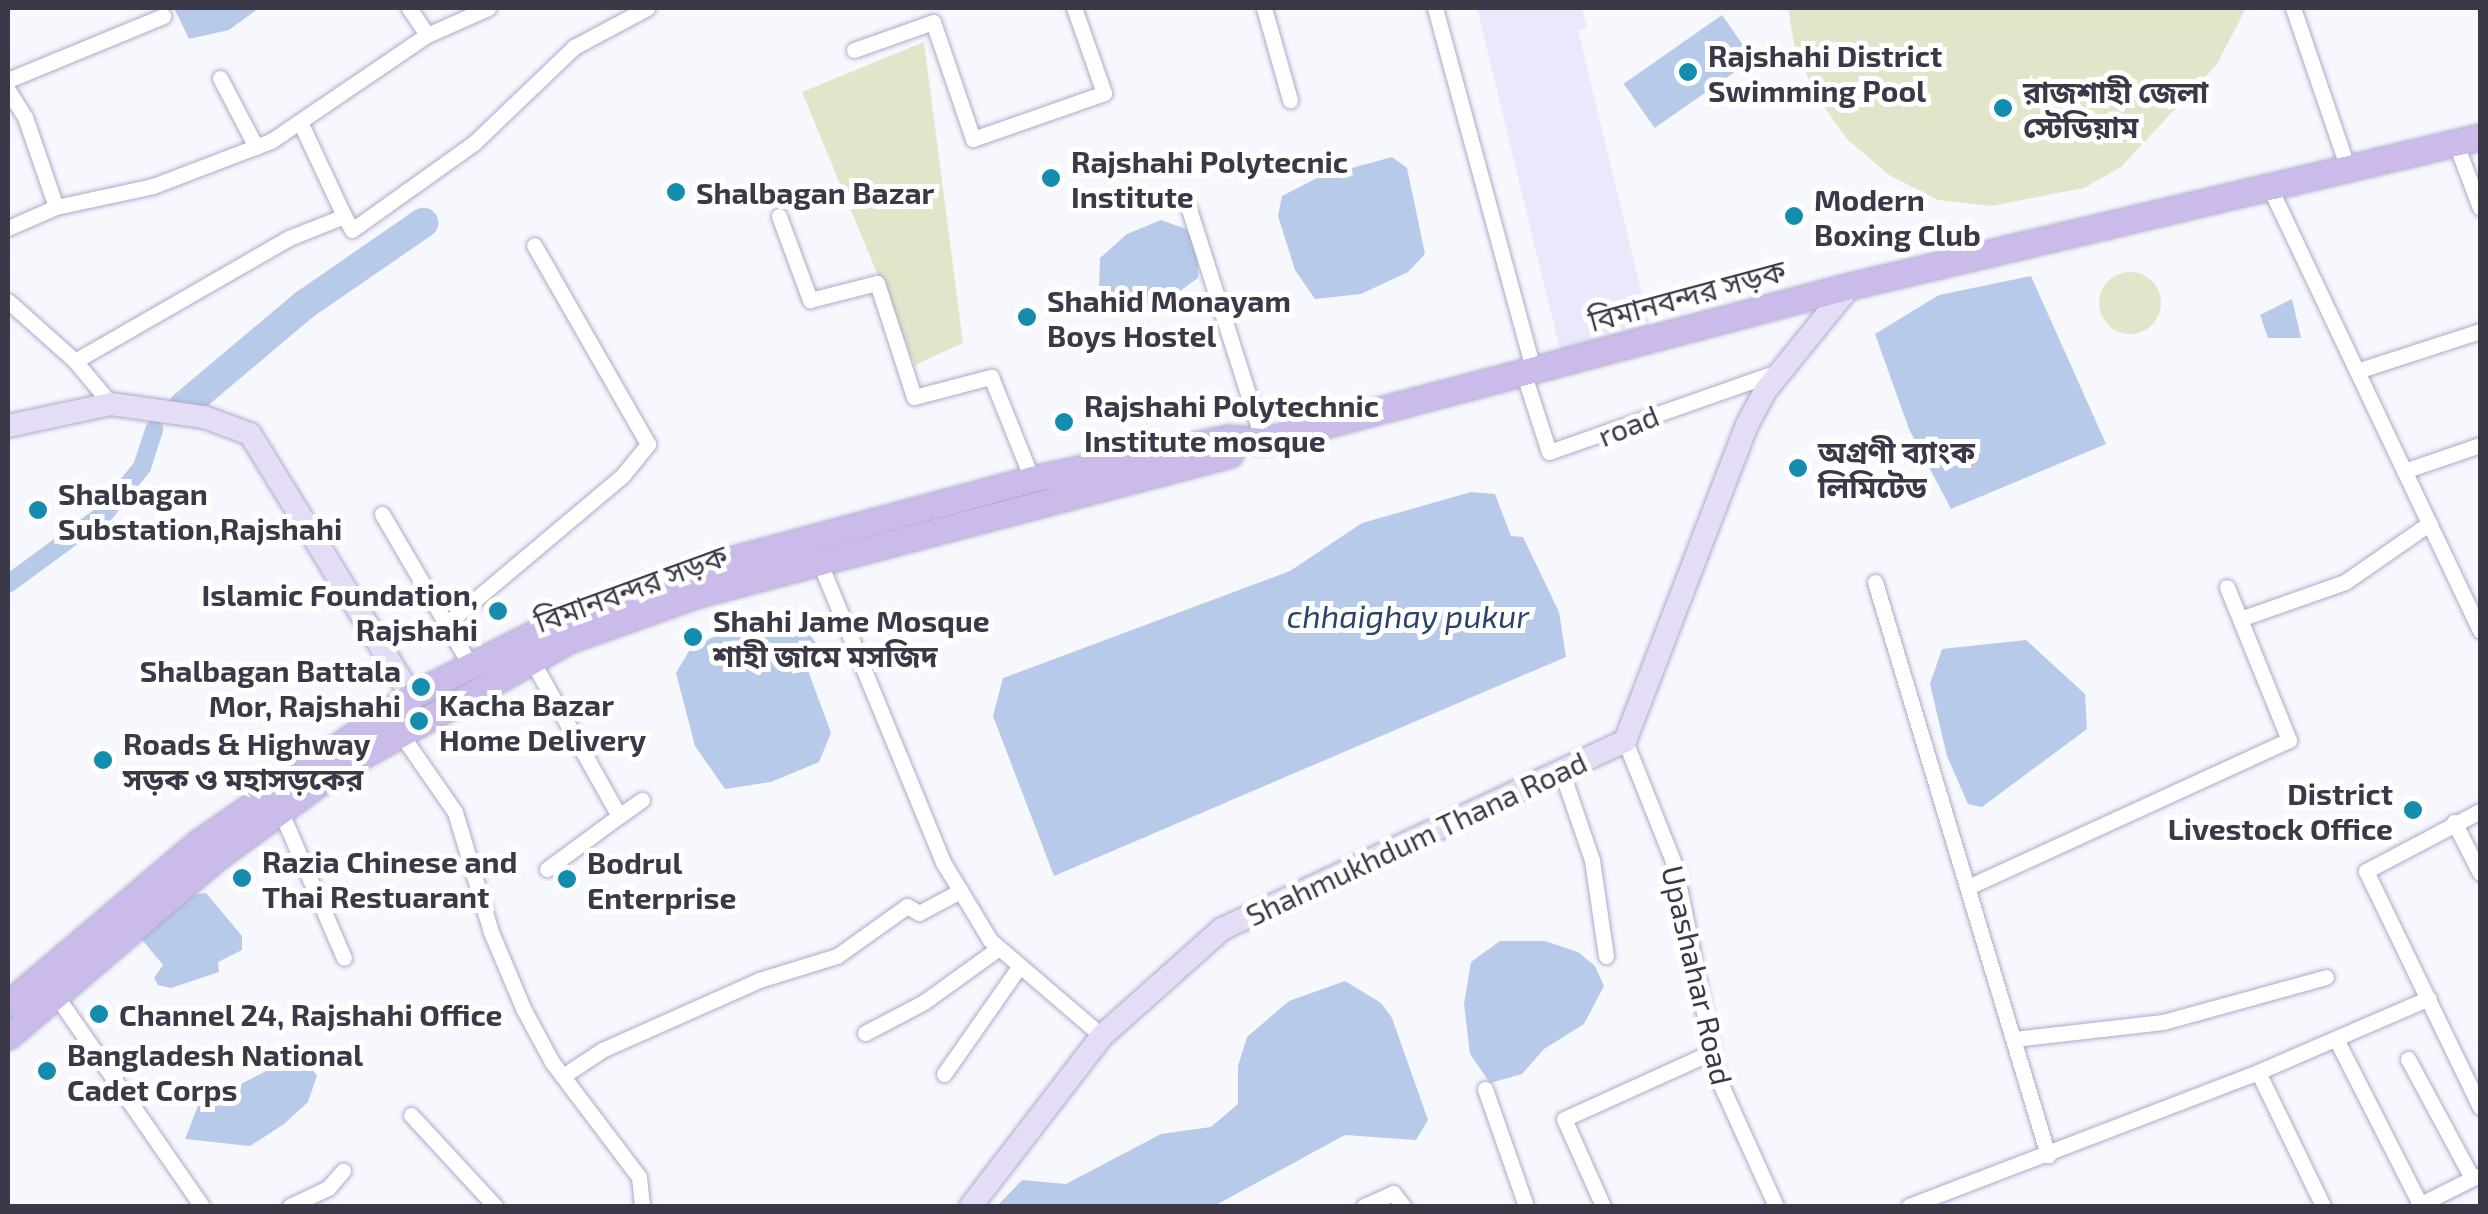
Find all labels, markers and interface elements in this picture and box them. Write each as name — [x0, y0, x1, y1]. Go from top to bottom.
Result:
place label: Rajshahi District Swimming Pool — [1708, 37, 1942, 108]
marker: Rajshahi District Swimming Pool — [1677, 61, 1699, 83]
place label: রাজশাহী জেলা স্টেডিয়াম — [2023, 73, 2208, 144]
marker: রাজশাহী জেলা স্টেডিয়াম — [1992, 97, 2014, 119]
place label: Rajshahi Polytecnic Institute — [1071, 143, 1348, 214]
marker: Rajshahi Polytecnic Institute — [1040, 167, 1062, 189]
place label: Shalbagan Bazar — [696, 174, 934, 210]
marker: Shalbagan Bazar — [665, 181, 687, 203]
place label: Modern Boxing Club — [1814, 181, 1981, 252]
marker: Modern Boxing Club — [1783, 205, 1805, 227]
street label: বিমানবন্দর সড়ক — [1585, 251, 1789, 339]
place label: Shahid Monayam Boys Hostel — [1047, 282, 1291, 352]
marker: Shahid Monayam Boys Hostel — [1016, 306, 1038, 328]
place label: Rajshahi Polytechnic Institute mosque — [1084, 387, 1379, 458]
street label: road — [1592, 397, 1664, 453]
marker: Rajshahi Polytechnic Institute mosque — [1053, 411, 1075, 433]
place label: অগ্রণী ব্যাংক লিমিটেড — [1818, 433, 1975, 504]
marker: অগ্রণী ব্যাংক লিমিটেড — [1787, 457, 1809, 479]
place label: Shalbagan Substation,Rajshahi — [58, 475, 342, 546]
marker: Shalbagan Substation,Rajshahi — [27, 499, 49, 521]
street label: বিমানবন্দর সড়ক — [530, 536, 732, 640]
place label: Islamic Foundation, Rajshahi — [202, 576, 478, 646]
water label: chhaighay pukur — [1287, 596, 1529, 634]
marker: Islamic Foundation, Rajshahi — [487, 600, 509, 622]
place label: Shahi Jame Mosque শাহী জামে মসজিদ — [713, 602, 990, 672]
marker: Shahi Jame Mosque শাহী জামে মসজিদ — [682, 626, 704, 648]
place label: Shalbagan Battala Mor, Rajshahi — [140, 652, 401, 722]
marker: Shalbagan Battala Mor, Rajshahi — [410, 676, 432, 698]
place label: Kacha Bazar Home Delivery — [439, 686, 646, 756]
marker: Kacha Bazar Home Delivery — [408, 710, 430, 732]
place label: Roads & Highway সড়ক ও মহাসড়কের — [123, 725, 371, 796]
street label: Shahmukhdum Thana Road — [1240, 743, 1592, 933]
marker: Roads & Highway সড়ক ও মহাসড়কের — [92, 749, 114, 771]
place label: District Livestock Office — [2167, 775, 2393, 846]
marker: District Livestock Office — [2402, 799, 2424, 821]
place label: Razia Chinese and Thai Restuarant — [262, 843, 517, 914]
place label: Bodrul Enterprise — [587, 844, 736, 914]
street label: Upashahar Road — [1655, 861, 1741, 1089]
marker: Razia Chinese and Thai Restuarant — [231, 867, 253, 889]
marker: Bodrul Enterprise — [556, 868, 578, 890]
place label: Channel 24, Rajshahi Office — [119, 996, 503, 1032]
marker: Channel 24, Rajshahi Office — [88, 1003, 110, 1025]
place label: Bangladesh National Cadet Corps — [67, 1036, 363, 1106]
marker: Bangladesh National Cadet Corps — [36, 1060, 58, 1082]

